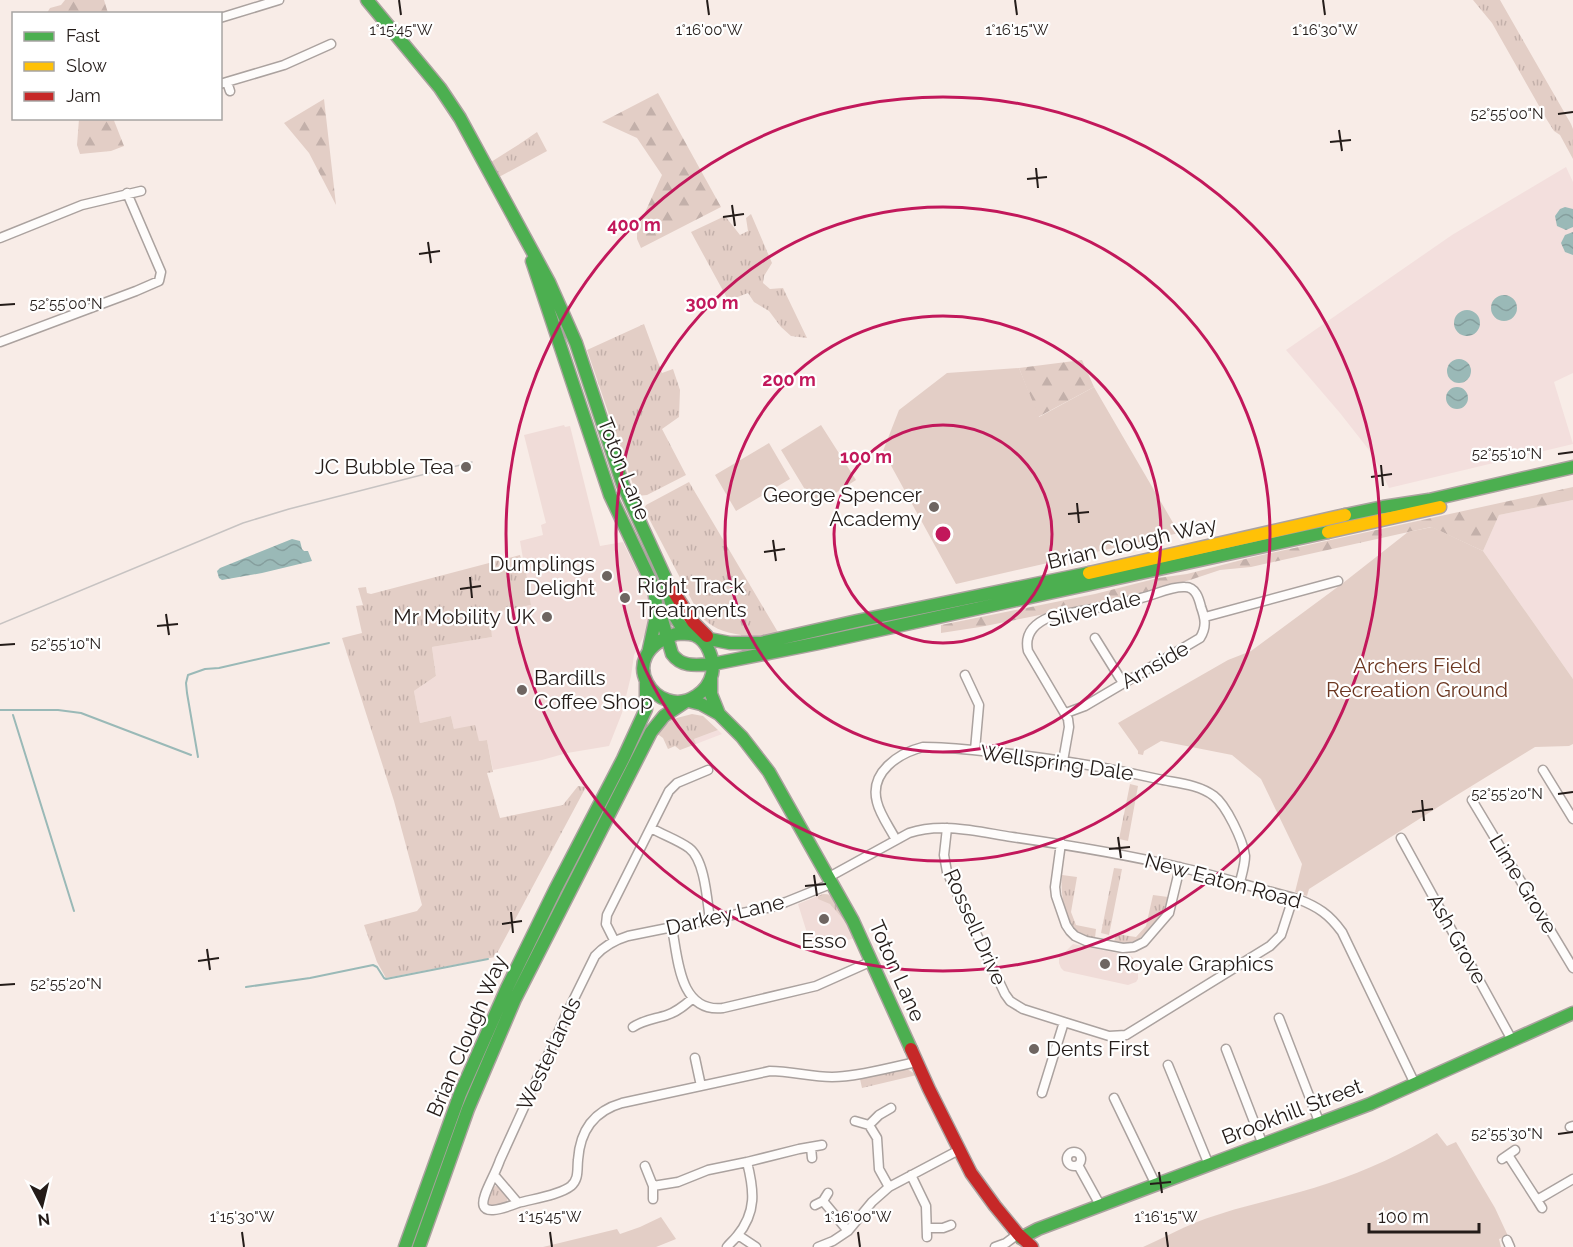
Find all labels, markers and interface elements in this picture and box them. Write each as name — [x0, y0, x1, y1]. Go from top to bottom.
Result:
legend — [12, 12, 222, 120]
text: 1°15'45"W — [370, 21, 433, 39]
text: 1°16'00"W — [676, 21, 743, 39]
text: 1°16'15"W — [985, 21, 1049, 39]
text: 1°16'30"W — [1292, 21, 1358, 39]
text: Fast — [66, 25, 100, 46]
text: Slow — [66, 55, 107, 76]
text: Jam — [66, 85, 101, 106]
text: 52°55'00"N — [1470, 105, 1544, 123]
text: 400 m — [607, 214, 661, 235]
text: 300 m — [685, 292, 739, 313]
text: 52°55'00"N — [29, 295, 103, 313]
text: 200 m — [762, 369, 816, 390]
street label: Toton Lane — [593, 414, 656, 524]
text: 52°55'10"N — [1472, 445, 1542, 463]
text: 100 m — [840, 446, 892, 467]
place label: JC Bubble Tea — [315, 454, 454, 479]
marker: JC Bubble Tea — [459, 460, 473, 474]
place label: George Spencer Academy — [763, 482, 923, 531]
marker: George Spencer Academy — [927, 500, 941, 514]
street label: Brian Clough Way — [1045, 511, 1219, 574]
centre of rings — [933, 524, 953, 544]
place label: Dumplings Delight — [490, 551, 595, 600]
marker: Dumplings Delight — [600, 569, 614, 583]
place label: Right Track Treatments — [637, 573, 747, 622]
street label: Silverdale — [1045, 585, 1143, 632]
marker: Right Track Treatments — [618, 591, 632, 605]
place label: Mr Mobility UK — [393, 604, 535, 629]
marker: Mr Mobility UK — [540, 610, 554, 624]
text: 52°55'10"N — [31, 635, 101, 653]
street label: Arnside — [1116, 635, 1193, 694]
park label: Archers Field Recreation Ground — [1326, 653, 1508, 702]
place label: Bardills Coffee Shop — [534, 665, 653, 714]
marker: Bardills Coffee Shop — [515, 683, 529, 697]
street label: Wellspring Dale — [979, 739, 1135, 786]
text: 52°55'20"N — [1471, 785, 1543, 803]
street label: Lime Grove — [1484, 830, 1563, 938]
street label: New Eaton Road — [1142, 848, 1304, 913]
street label: Rossell Drive — [939, 865, 1012, 989]
street label: Darkey Lane — [663, 889, 787, 940]
street label: Ash Grove — [1422, 889, 1492, 988]
marker: Esso — [817, 912, 831, 926]
street label: Toton Lane — [864, 916, 931, 1025]
place label: Esso — [801, 928, 847, 953]
street label: Brian Clough Way — [421, 951, 512, 1120]
place label: Royale Graphics — [1117, 951, 1274, 976]
marker: Royale Graphics — [1098, 957, 1112, 971]
text: 52°55'20"N — [30, 975, 102, 993]
street label: Westerlands — [511, 993, 586, 1114]
place label: Dents First — [1046, 1036, 1150, 1061]
marker: Dents First — [1027, 1042, 1041, 1056]
street label: Brookhill Street — [1218, 1073, 1366, 1150]
text: 52°55'30"N — [1471, 1125, 1543, 1143]
north arrow — [12, 1175, 72, 1235]
scale bar — [1369, 1196, 1478, 1234]
text: 100 m — [1378, 1206, 1429, 1227]
text: 1°15'30"W — [210, 1208, 275, 1226]
text: 1°15'45"W — [519, 1208, 582, 1226]
text: 1°16'00"W — [825, 1208, 892, 1226]
text: 1°16'15"W — [1134, 1208, 1198, 1226]
text: N — [37, 1209, 51, 1230]

